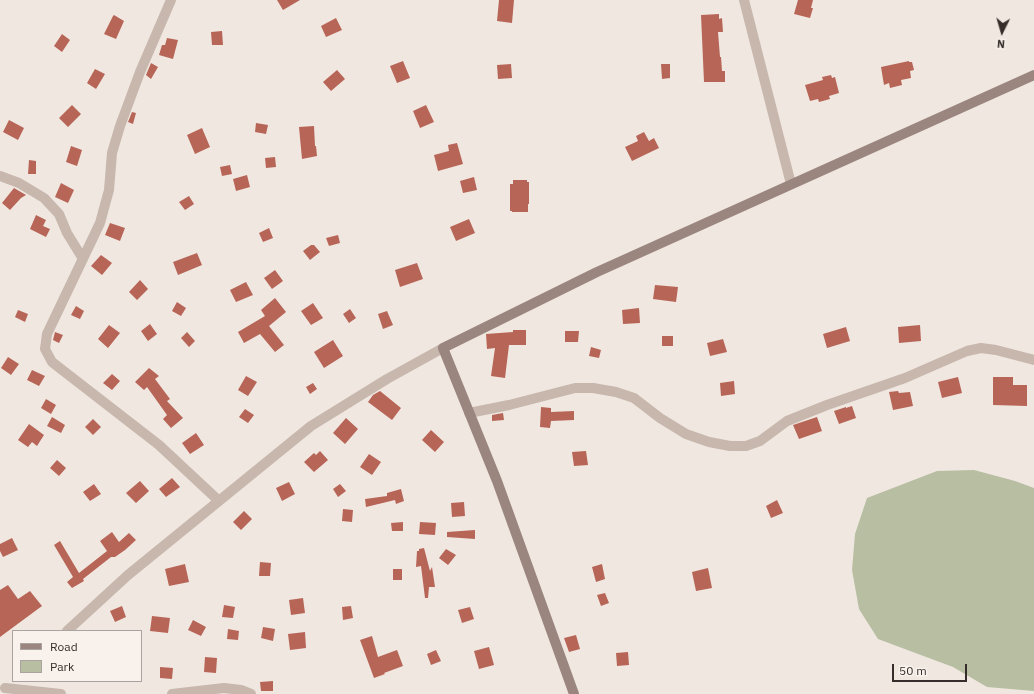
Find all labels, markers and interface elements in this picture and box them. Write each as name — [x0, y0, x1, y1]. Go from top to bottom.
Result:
north arrow — [982, 12, 1022, 52]
text: N — [996, 37, 1006, 51]
legend — [12, 630, 142, 682]
text: Road — [50, 639, 78, 654]
scale bar — [894, 656, 969, 682]
text: Park — [50, 659, 74, 674]
text: 50 m — [899, 663, 927, 678]

